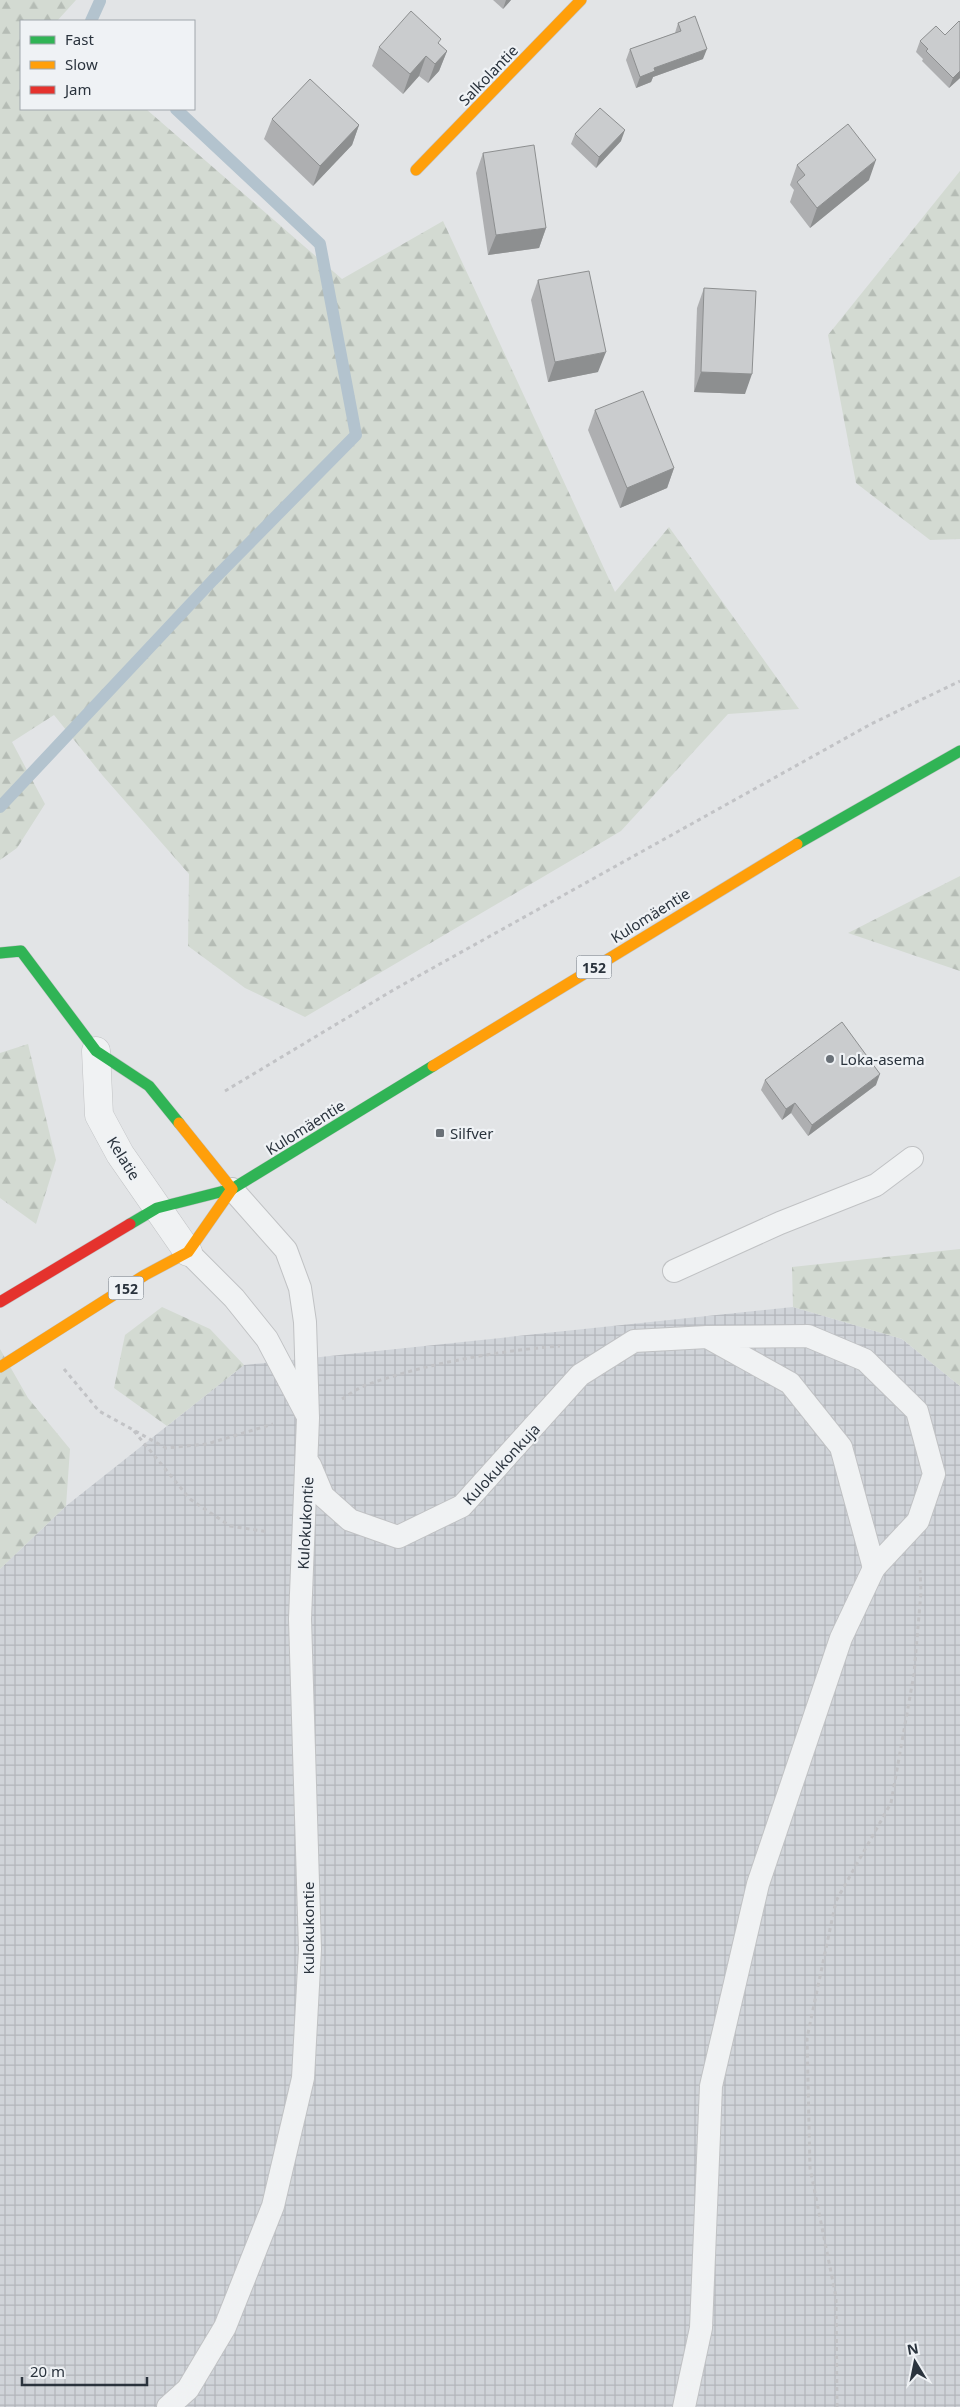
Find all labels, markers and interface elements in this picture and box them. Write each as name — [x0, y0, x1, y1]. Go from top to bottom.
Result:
legend — [20, 20, 195, 110]
text: Fast — [65, 29, 94, 49]
street label: Salkolantie — [454, 40, 522, 110]
text: Slow — [65, 54, 98, 74]
text: Jam — [63, 79, 92, 99]
street label: Kulomäentie — [607, 883, 693, 947]
road number: 152 — [576, 956, 612, 979]
place label: Loka-asema — [840, 1049, 925, 1069]
marker: Loka-asema — [824, 1053, 836, 1065]
street label: Kulomäentie — [262, 1095, 348, 1159]
place label: Silfver — [450, 1123, 493, 1143]
marker: Silfver — [434, 1127, 446, 1139]
street label: Kelatie — [103, 1132, 145, 1184]
road number: 152 — [108, 1276, 144, 1300]
street label: Kulokukonkuja — [458, 1419, 544, 1509]
street label: Kulokukontie — [293, 1476, 317, 1570]
street label: Kulokukontie — [298, 1882, 318, 1974]
north arrow — [890, 2337, 940, 2387]
text: N — [905, 2338, 920, 2359]
scale bar — [22, 2354, 148, 2386]
text: 20 m — [30, 2361, 65, 2381]

